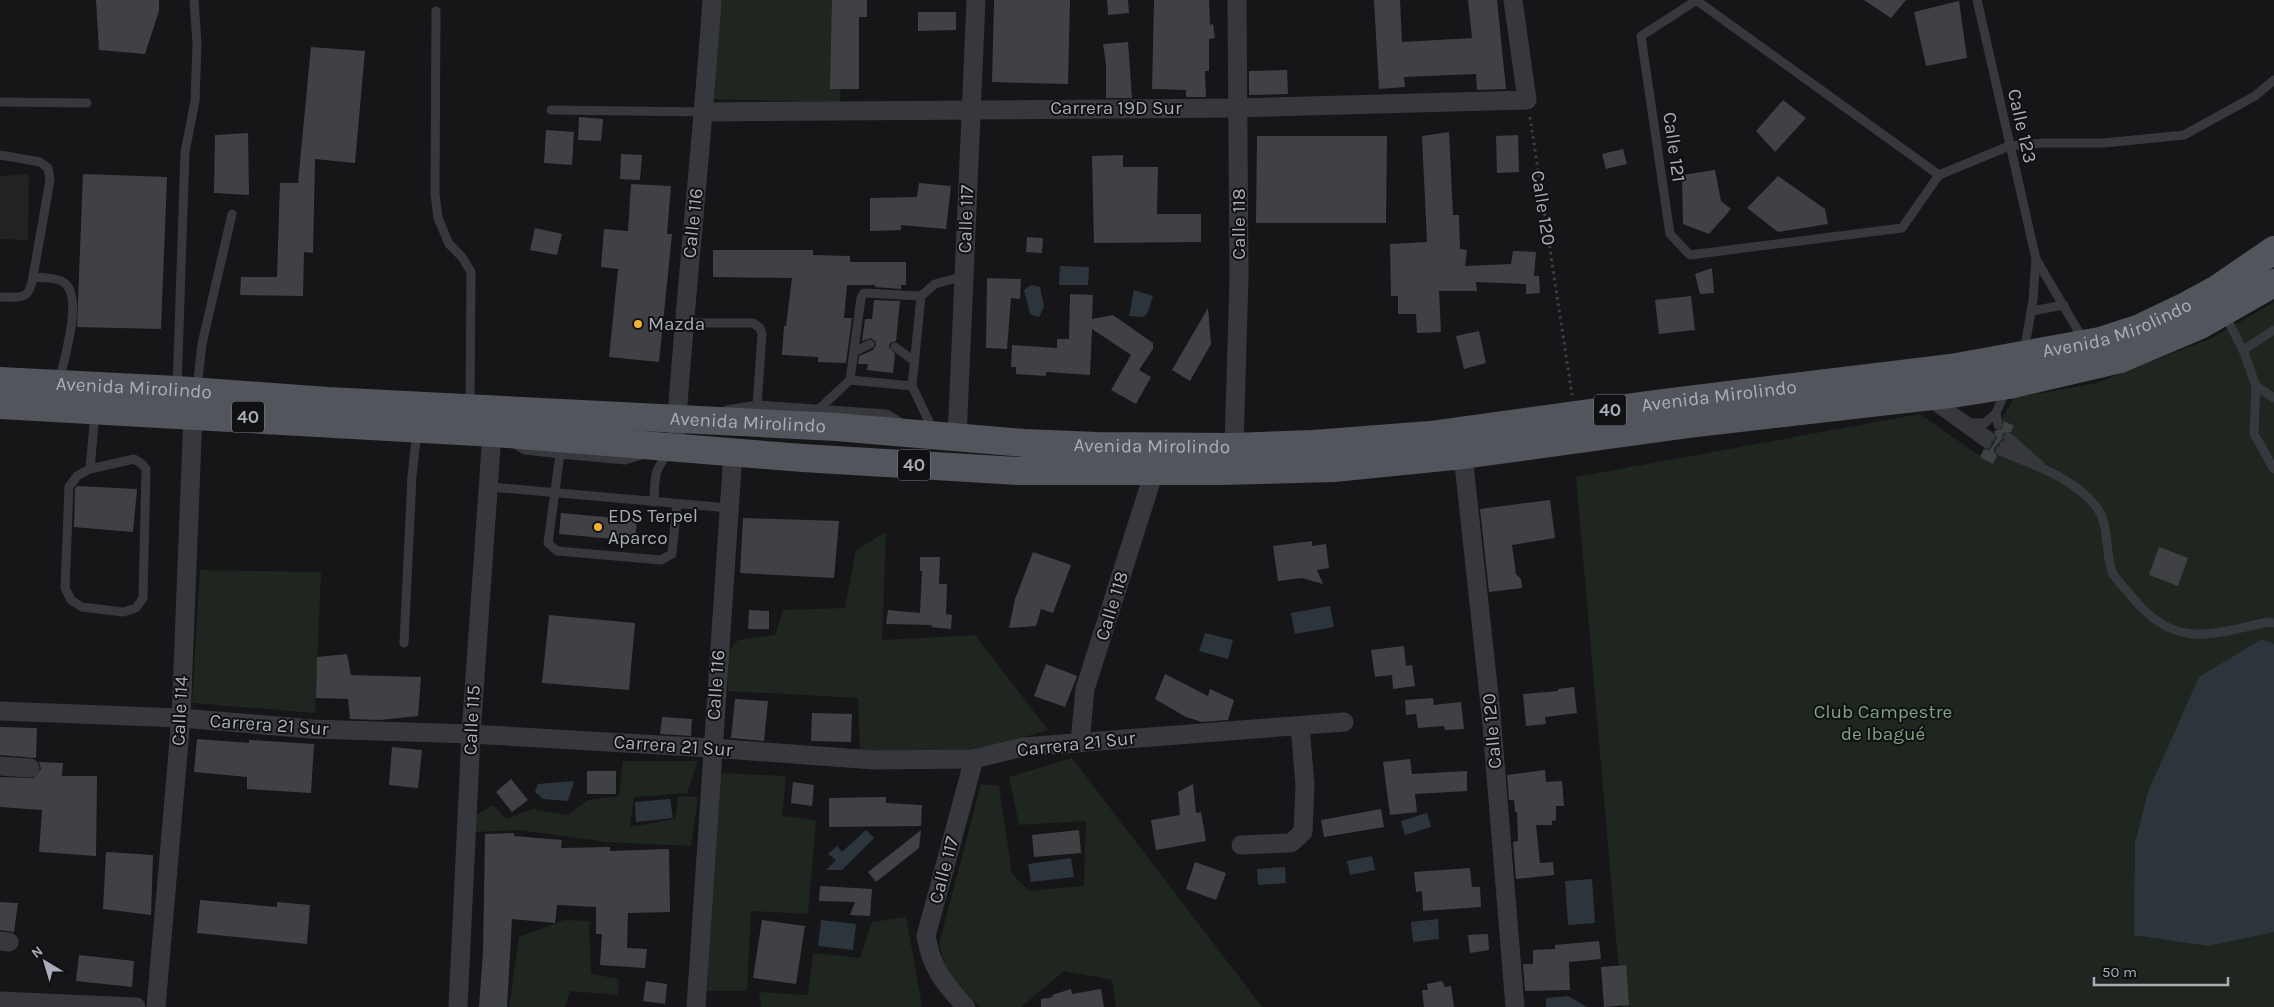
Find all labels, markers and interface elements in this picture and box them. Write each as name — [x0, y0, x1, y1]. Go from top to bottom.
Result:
street label: Calle 123 — [2003, 87, 2041, 165]
street label: Carrera 19D Sur — [1050, 97, 1182, 119]
street label: Calle 121 — [1658, 111, 1690, 183]
street label: Calle 120 — [1526, 169, 1560, 247]
street label: Calle 117 — [954, 184, 978, 254]
street label: Calle 116 — [678, 187, 708, 259]
street label: Calle 118 — [1228, 188, 1250, 260]
street label: Avenida Mirolindo — [2041, 294, 2196, 362]
place label: Mazda — [648, 313, 705, 335]
marker: Mazda — [632, 318, 644, 330]
street label: Avenida Mirolindo — [55, 373, 213, 404]
street label: Avenida Mirolindo — [1640, 376, 1798, 417]
road number: 40 — [1594, 394, 1626, 426]
road number: 40 — [232, 402, 264, 432]
street label: Avenida Mirolindo — [669, 408, 826, 437]
street label: Avenida Mirolindo — [1073, 434, 1230, 458]
road number: 40 — [898, 450, 930, 480]
place label: EDS Terpel Aparco — [608, 505, 698, 549]
marker: EDS Terpel Aparco — [592, 521, 604, 533]
street label: Calle 118 — [1091, 569, 1133, 643]
street label: Calle 116 — [703, 649, 729, 721]
street label: Calle 114 — [167, 675, 193, 747]
street label: Calle 115 — [459, 684, 485, 756]
street label: Calle 120 — [1478, 692, 1506, 770]
park label: Club Campestre de Ibagué — [1814, 701, 1952, 745]
street label: Carrera 21 Sur — [209, 710, 329, 740]
street label: Carrera 21 Sur — [1016, 727, 1137, 761]
street label: Carrera 21 Sur — [613, 731, 733, 761]
street label: Calle 117 — [925, 834, 964, 906]
north arrow — [20, 937, 70, 987]
text: N — [28, 942, 46, 962]
scale bar — [2094, 954, 2228, 986]
text: 50 m — [2102, 963, 2137, 981]

